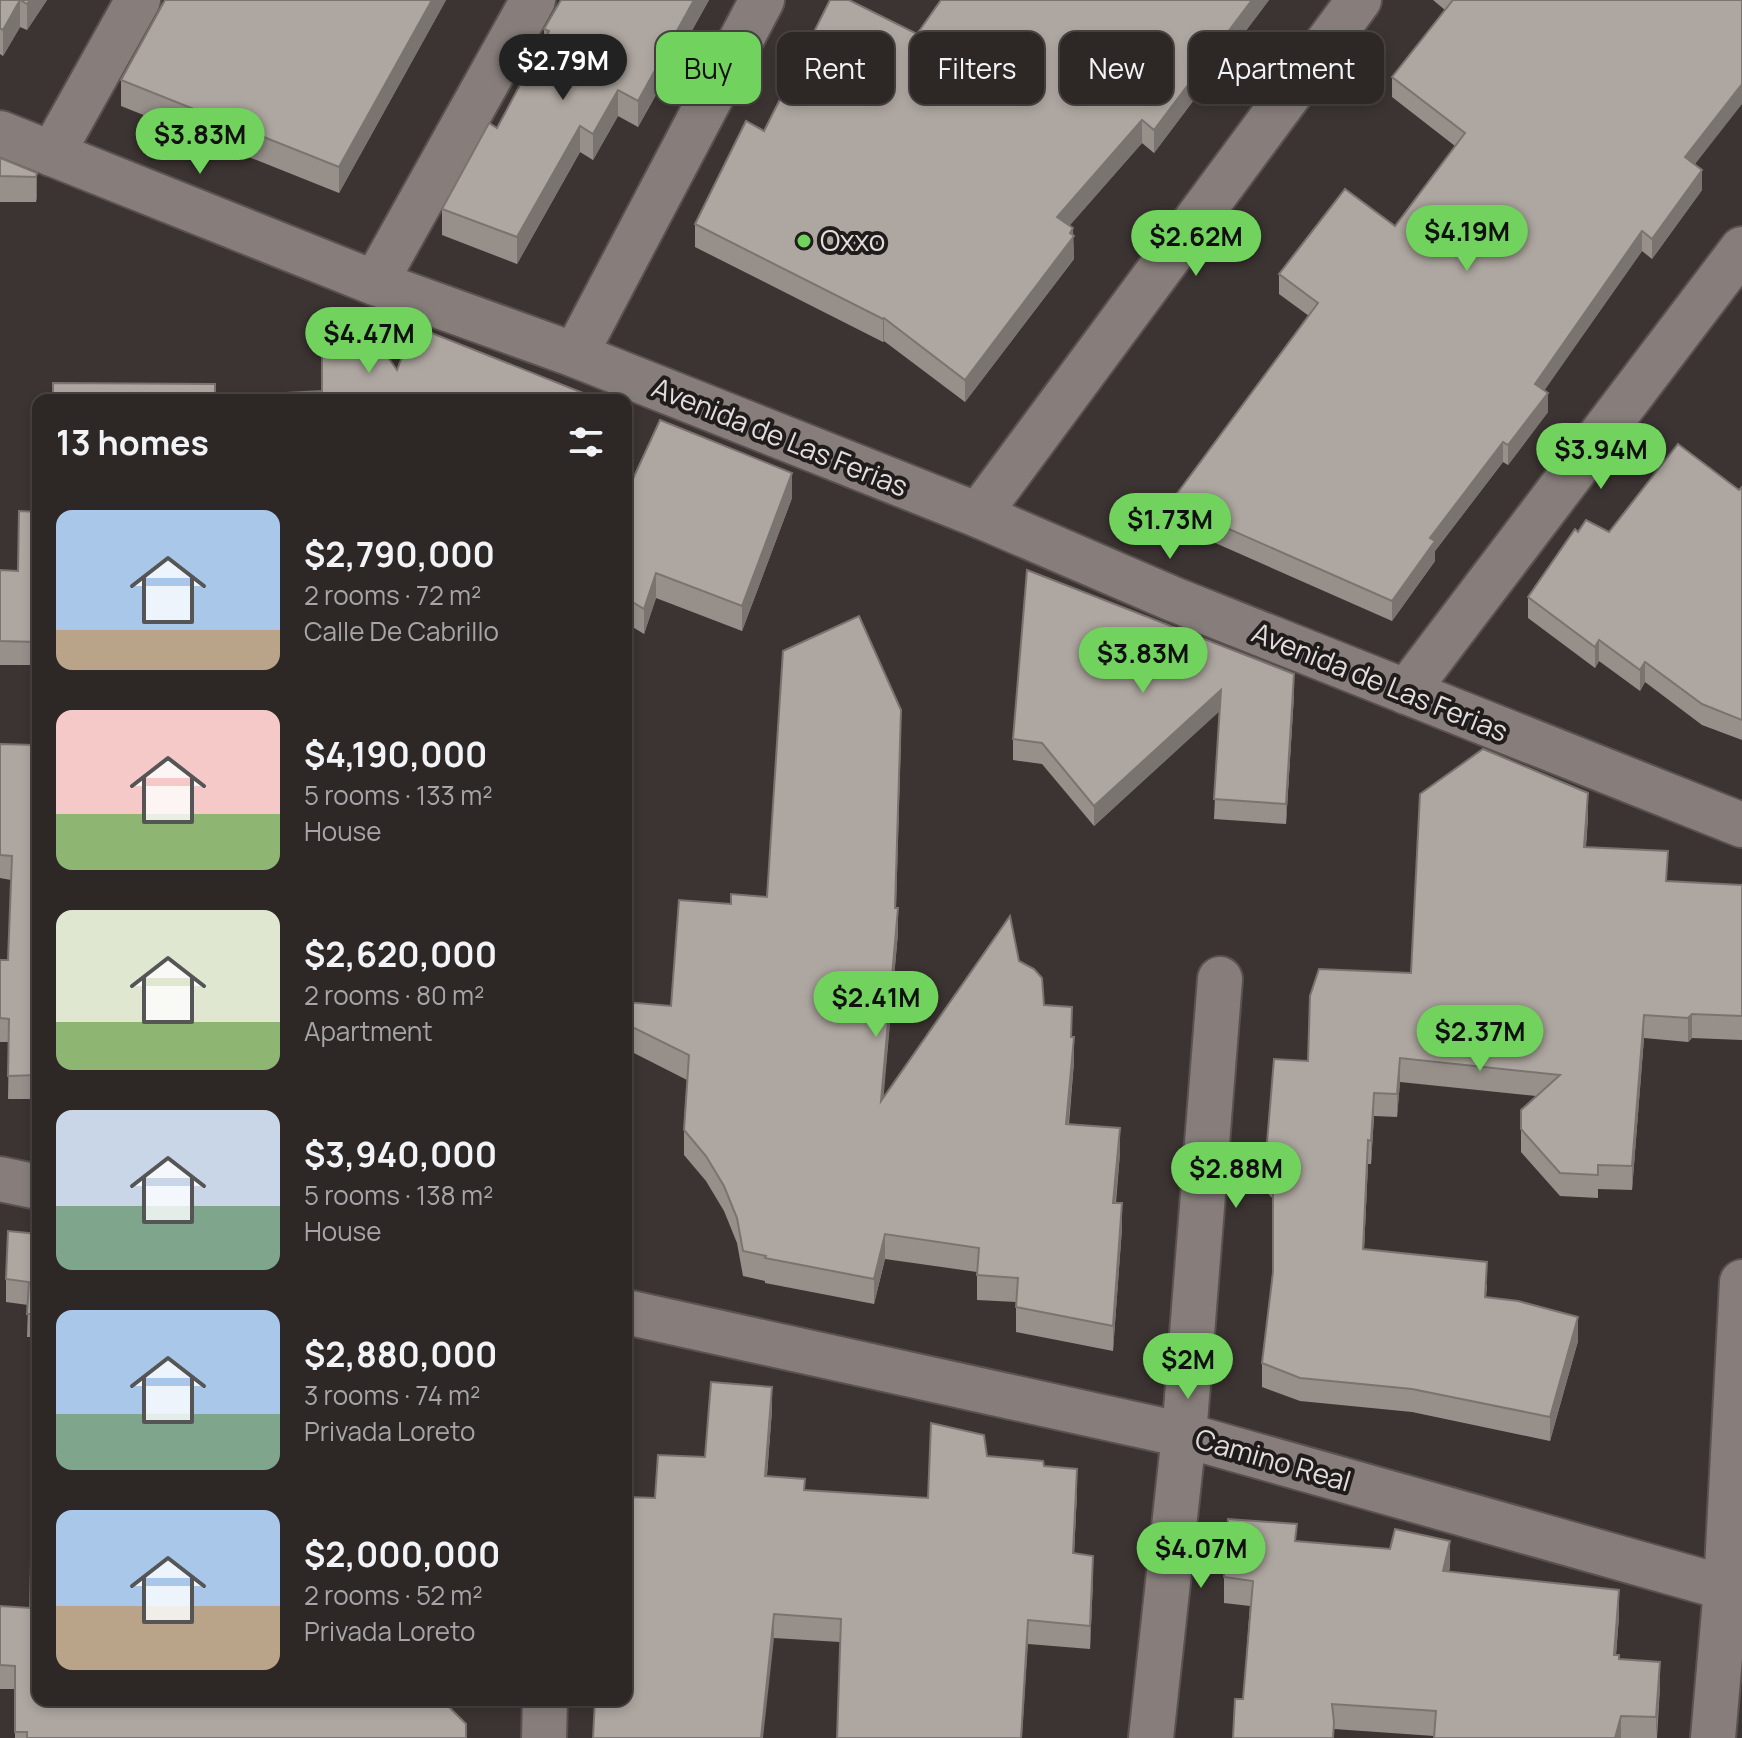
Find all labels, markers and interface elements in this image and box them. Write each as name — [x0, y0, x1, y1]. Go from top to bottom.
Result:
chip: Buy — [656, 32, 761, 104]
chip: Rent — [777, 32, 894, 104]
chip: Filters — [910, 32, 1044, 104]
chip: New — [1060, 32, 1173, 104]
chip: Apartment — [1189, 32, 1384, 104]
pin: $2.79M — [498, 34, 628, 102]
text: $2.79M — [517, 42, 609, 78]
pin: $3.83M — [135, 108, 265, 176]
text: $3.83M — [154, 116, 246, 152]
pin: $4.19M — [1402, 205, 1532, 273]
pin: $2.62M — [1131, 210, 1261, 278]
text: $4.19M — [1424, 213, 1510, 249]
text: $2.62M — [1149, 218, 1243, 254]
place label: Oxxo — [820, 221, 885, 259]
marker: Oxxo — [795, 232, 813, 250]
pin: $4.47M — [304, 307, 434, 375]
text: $4.47M — [323, 315, 415, 351]
street label: Avenida de Las Ferias — [647, 367, 914, 505]
text: 13 homes — [56, 419, 209, 465]
icon: filters — [564, 420, 608, 464]
pin: $3.94M — [1536, 423, 1666, 491]
text: $3.94M — [1554, 431, 1648, 467]
pin: $1.73M — [1105, 493, 1235, 561]
text: $1.73M — [1127, 501, 1213, 537]
text: $2,790,000 — [304, 531, 495, 577]
icon: home — [120, 542, 216, 638]
text: 2 rooms · 72 m² — [304, 577, 481, 613]
street label: Avenida de Las Ferias — [1247, 612, 1514, 750]
text: Calle De Cabrillo — [304, 613, 499, 649]
pin: $3.83M — [1078, 627, 1208, 695]
text: $3.83M — [1097, 635, 1189, 671]
text: $4,190,000 — [304, 731, 487, 777]
icon: home — [120, 742, 216, 838]
text: 5 rooms · 133 m² — [304, 777, 493, 813]
text: House — [304, 813, 381, 849]
text: $2,620,000 — [304, 931, 497, 977]
icon: home — [120, 942, 216, 1038]
pin: $2.41M — [811, 971, 941, 1039]
text: 2 rooms · 80 m² — [304, 977, 484, 1013]
text: $2.41M — [831, 979, 921, 1015]
pin: $2.37M — [1415, 1005, 1545, 1073]
text: Apartment — [304, 1013, 433, 1049]
text: $2.37M — [1435, 1013, 1525, 1049]
text: $3,940,000 — [304, 1131, 497, 1177]
icon: home — [120, 1142, 216, 1238]
pin: $2.88M — [1171, 1142, 1301, 1210]
text: $2.88M — [1189, 1150, 1283, 1186]
text: 5 rooms · 138 m² — [304, 1177, 493, 1213]
text: House — [304, 1213, 381, 1249]
text: $2,880,000 — [304, 1331, 497, 1377]
pin: $2M — [1149, 1333, 1227, 1401]
text: $2M — [1161, 1341, 1215, 1377]
icon: home — [120, 1342, 216, 1438]
text: 3 rooms · 74 m² — [304, 1377, 480, 1413]
text: Privada Loreto — [304, 1413, 475, 1449]
street label: Camino Real — [1191, 1419, 1356, 1499]
pin: $4.07M — [1136, 1522, 1266, 1590]
text: $4.07M — [1155, 1530, 1247, 1566]
text: $2,000,000 — [304, 1531, 500, 1577]
icon: home — [120, 1542, 216, 1638]
text: 2 rooms · 52 m² — [304, 1577, 483, 1613]
text: Privada Loreto — [304, 1613, 475, 1649]

